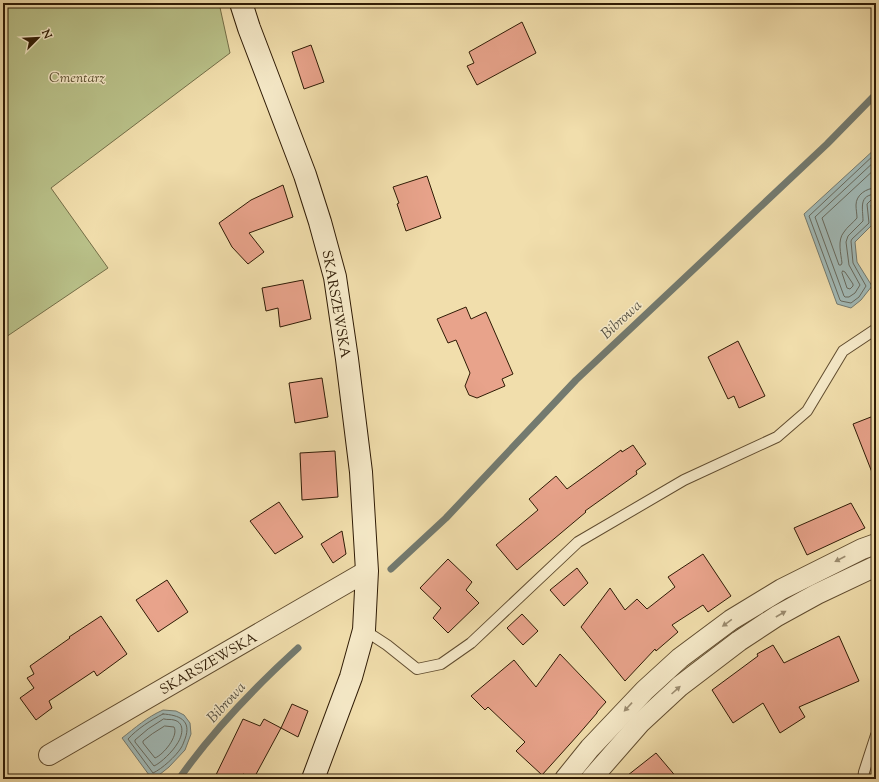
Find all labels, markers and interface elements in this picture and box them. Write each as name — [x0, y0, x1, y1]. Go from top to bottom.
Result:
north arrow — [18, 18, 58, 58]
text: N — [37, 26, 55, 42]
park label: Cmentarz — [49, 69, 105, 89]
street label: SKARSZEWSKA — [316, 249, 354, 361]
water label: Bibrowa — [597, 296, 647, 345]
one-way arrow — [835, 556, 846, 563]
one-way arrow — [775, 611, 787, 617]
one-way arrow — [722, 619, 733, 627]
street label: SKARSZEWSKA — [157, 628, 262, 701]
water label: Bibrowa — [203, 678, 251, 728]
one-way arrow — [671, 686, 681, 695]
one-way arrow — [624, 702, 633, 712]

